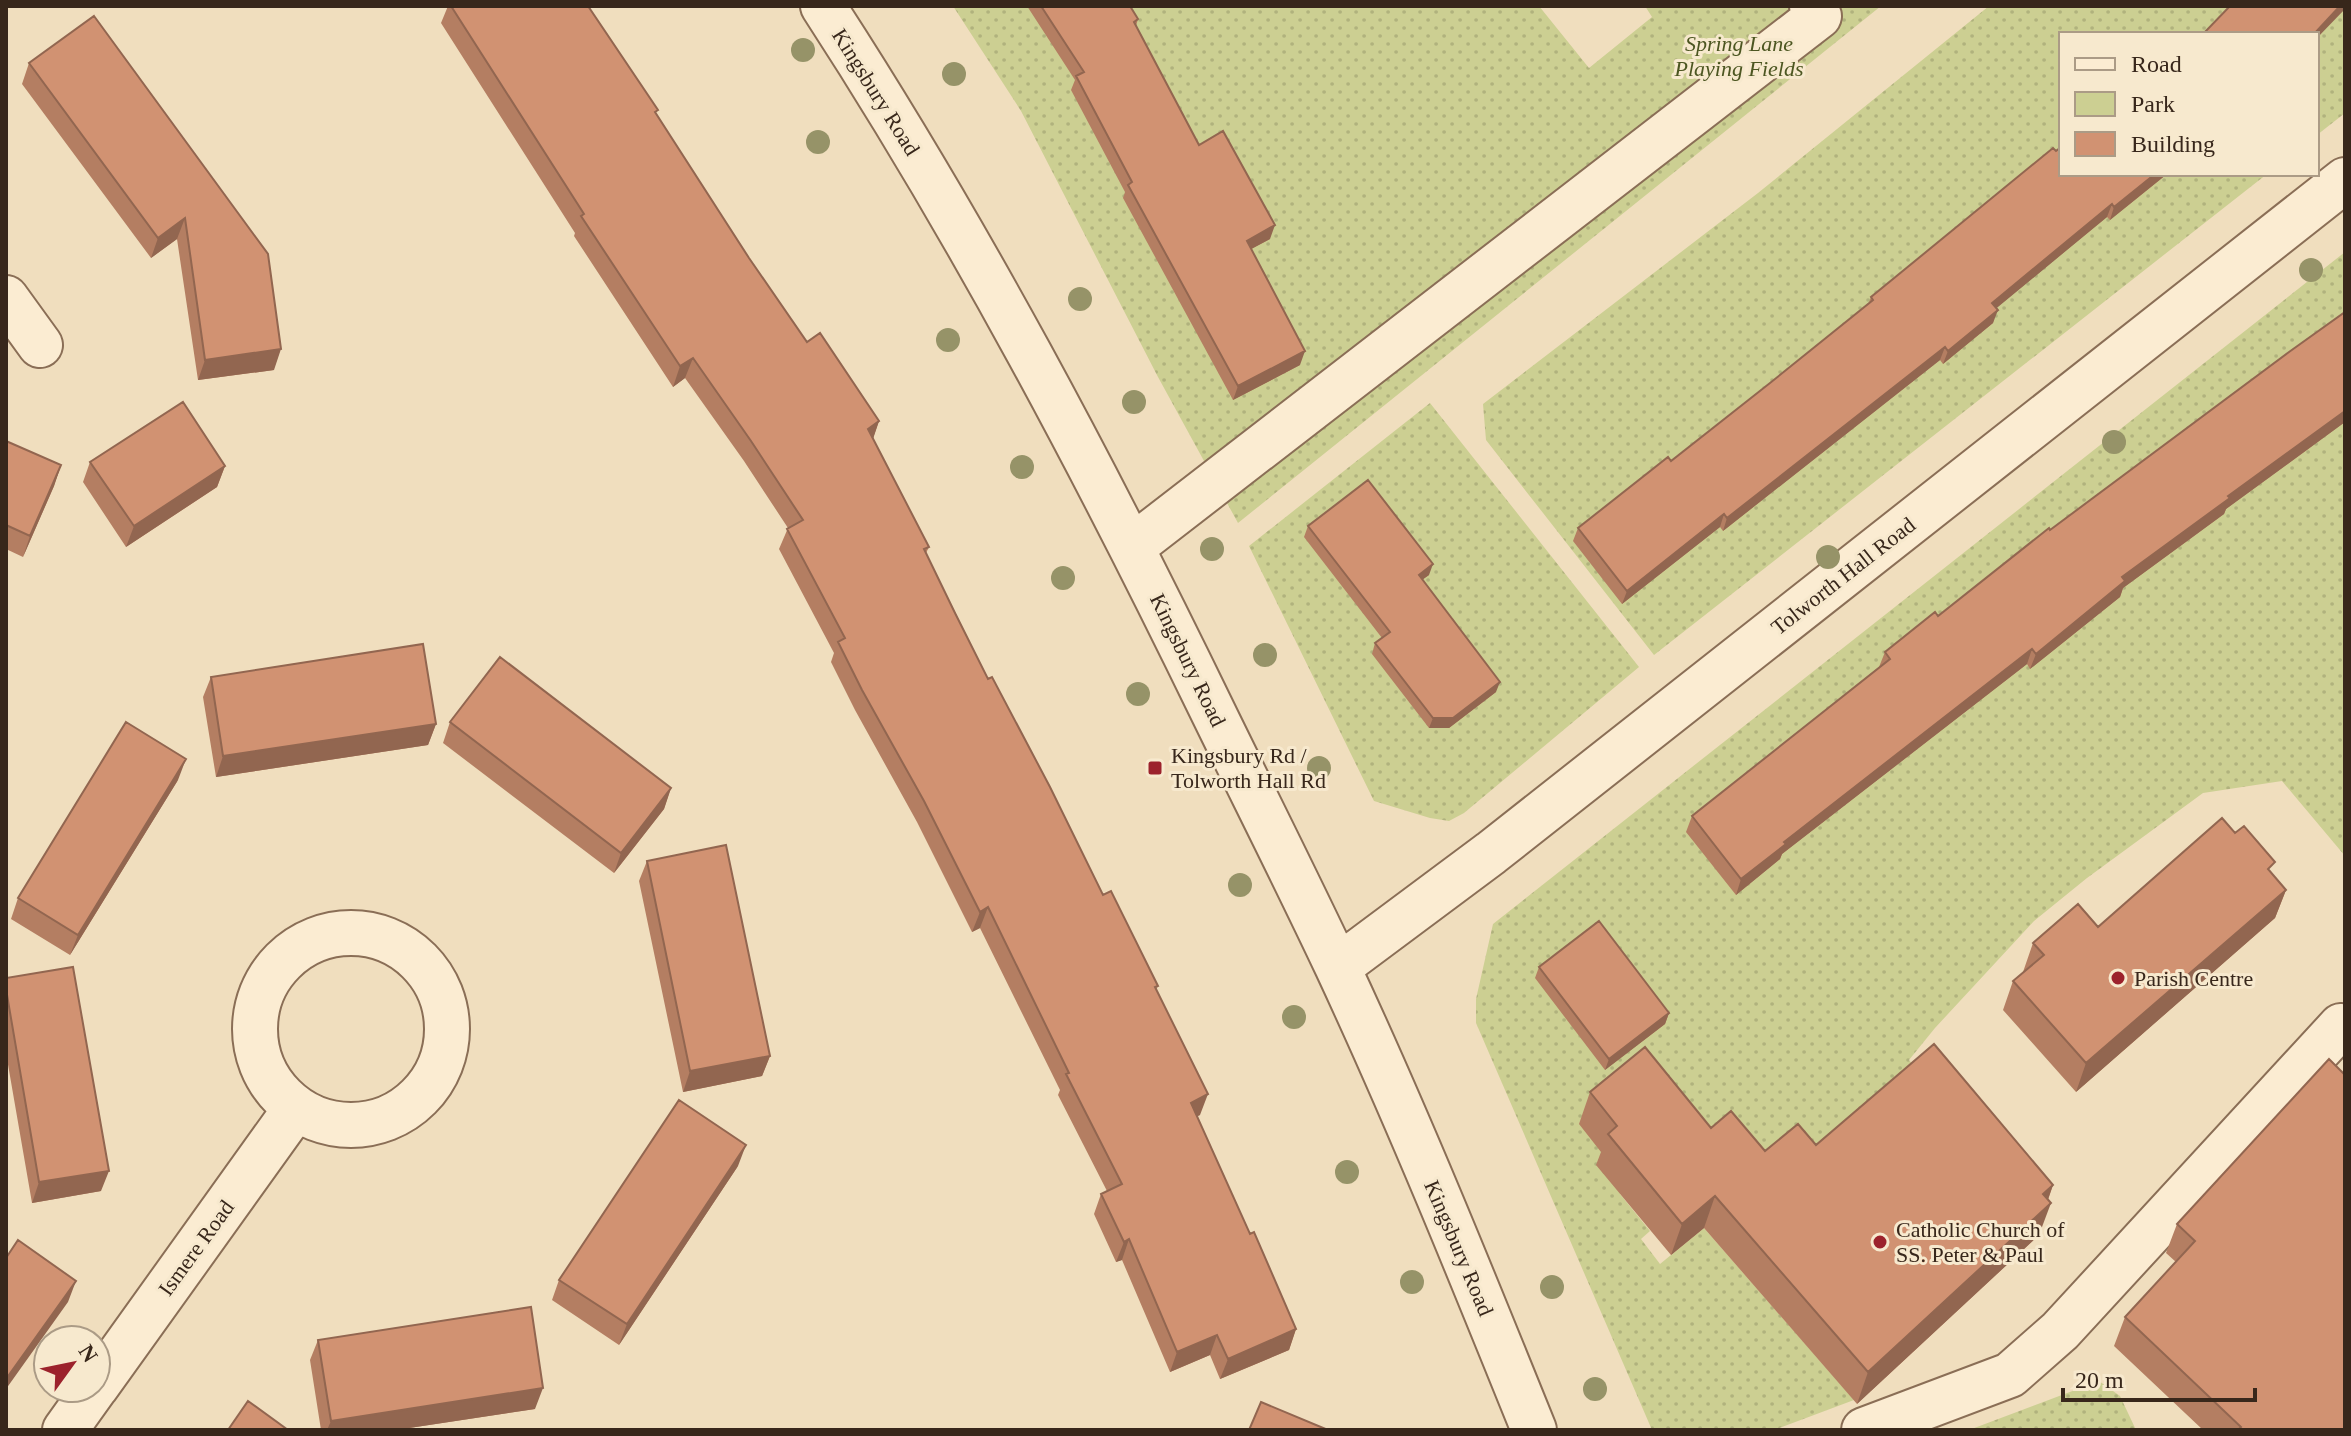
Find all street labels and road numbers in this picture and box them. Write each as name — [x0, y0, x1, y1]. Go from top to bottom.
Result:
street label: Kingsbury Road — [827, 24, 925, 160]
street label: Tolworth Hall Road — [1766, 512, 1920, 640]
street label: Kingsbury Road — [1145, 589, 1231, 731]
street label: Kingsbury Road — [1419, 1176, 1499, 1320]
street label: Ismere Road — [153, 1195, 239, 1301]

